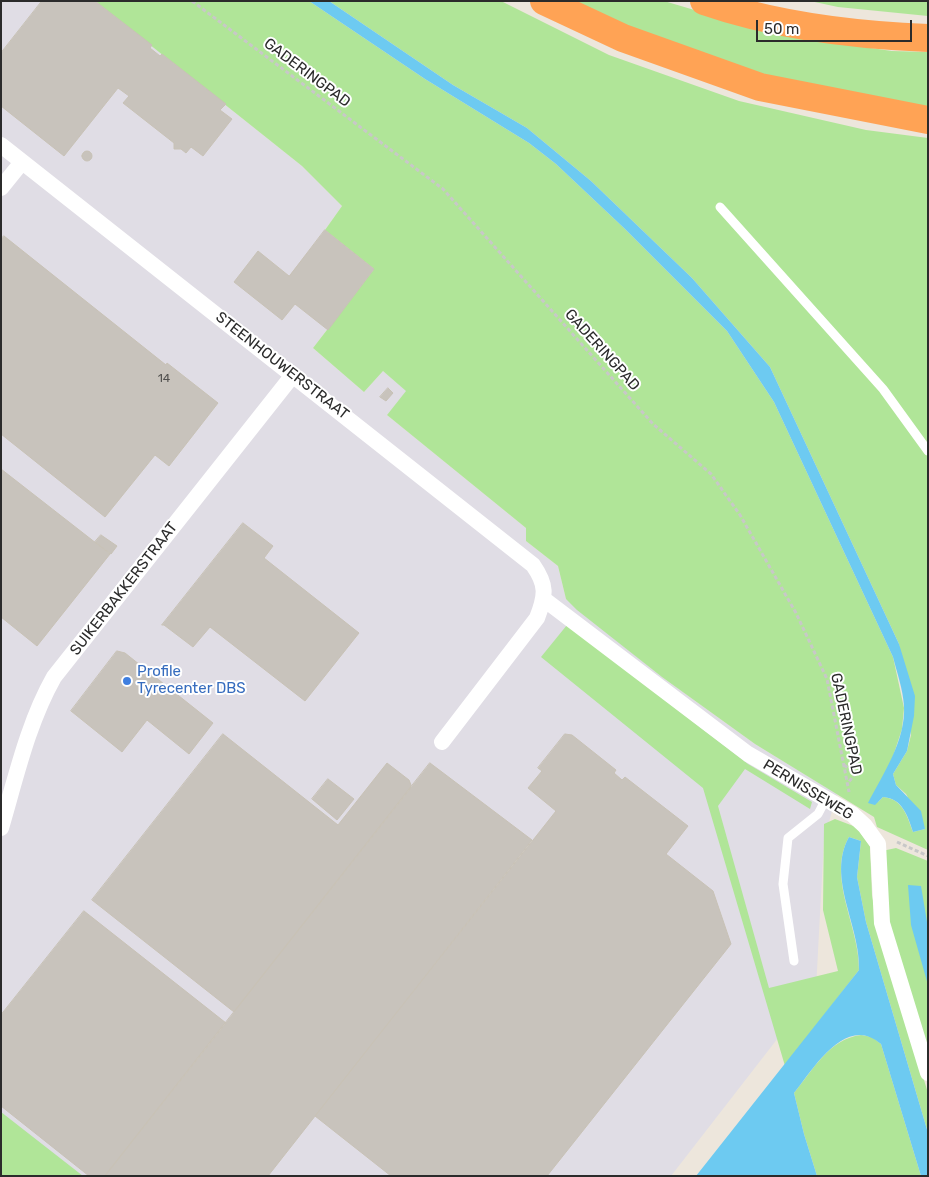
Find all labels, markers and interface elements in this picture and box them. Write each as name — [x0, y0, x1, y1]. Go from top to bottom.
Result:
scale bar — [759, 10, 915, 42]
text: 50 m — [764, 20, 799, 38]
street label: GADERINGPAD — [260, 35, 354, 111]
street label: GADERINGPAD — [561, 306, 643, 394]
street label: STEENHOUWERSTRAAT — [212, 308, 352, 424]
house number: 14 — [158, 372, 170, 386]
street label: SUIKERBAKKERSTRAAT — [66, 519, 182, 659]
place label: Profile Tyrecenter DBS — [137, 663, 246, 698]
street label: GADERINGPAD — [826, 672, 866, 776]
marker: Profile Tyrecenter DBS — [121, 675, 133, 687]
street label: PERNISSEWEG — [760, 756, 856, 824]

